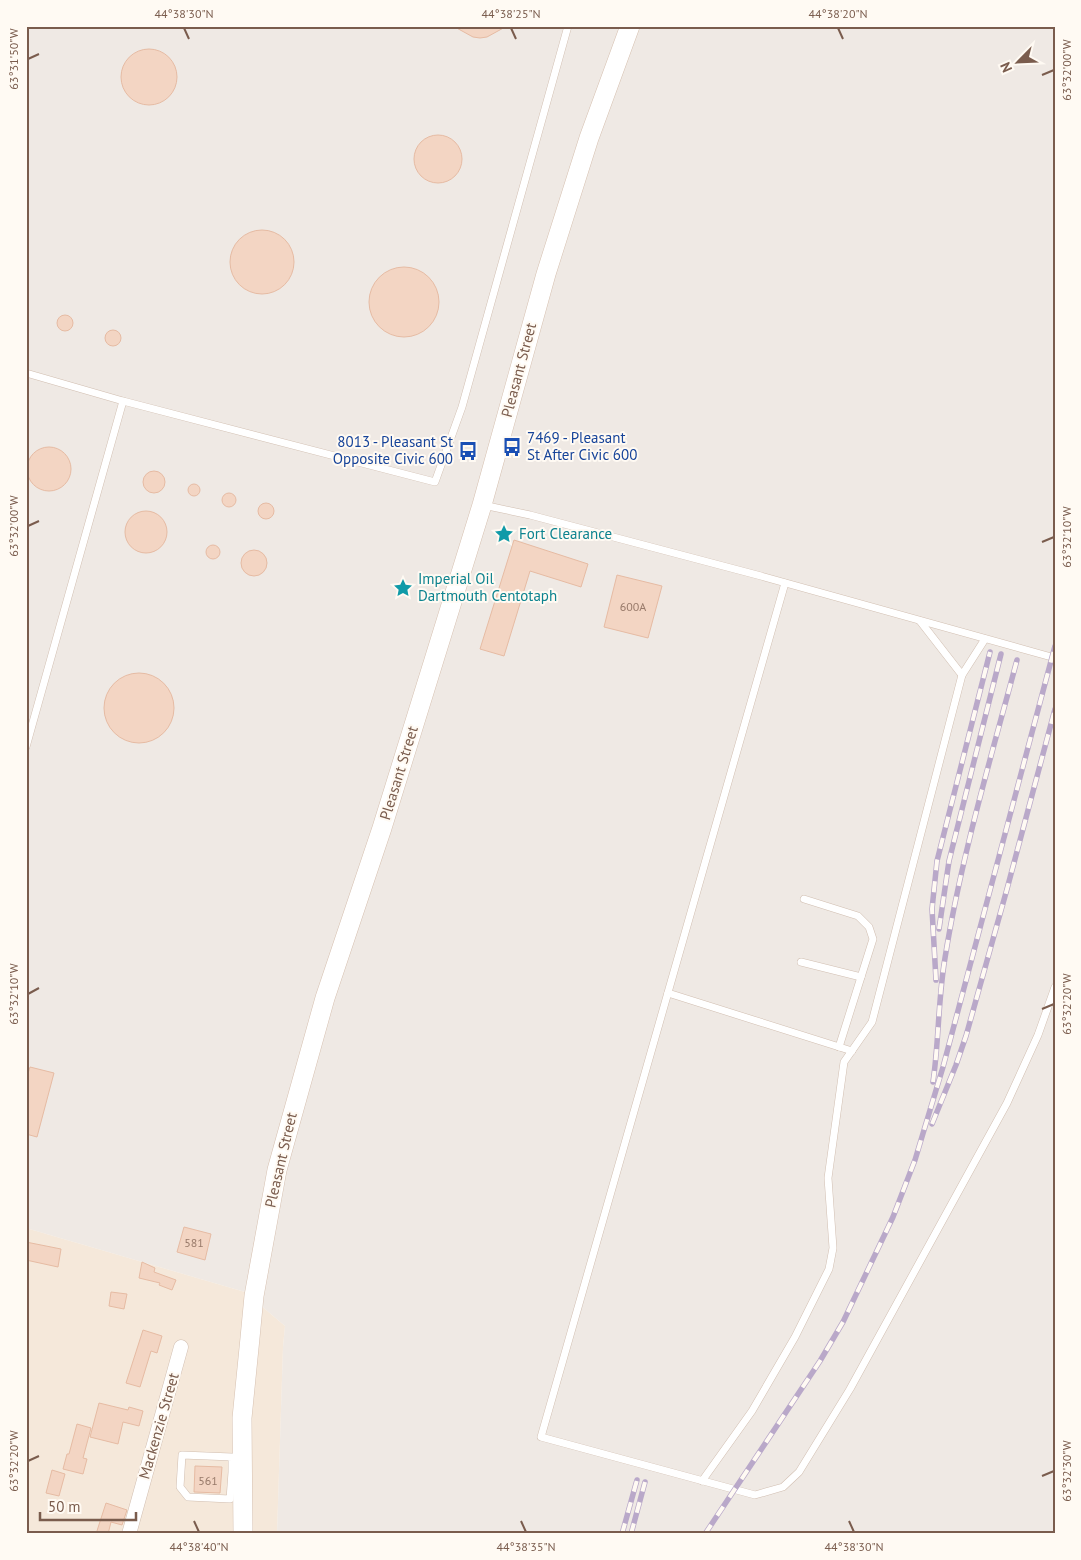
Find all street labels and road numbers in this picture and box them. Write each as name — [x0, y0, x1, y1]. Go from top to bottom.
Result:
street label: Pleasant Street — [497, 320, 540, 419]
street label: Pleasant Street — [375, 724, 422, 822]
street label: Pleasant Street — [260, 1110, 301, 1209]
street label: Mackenzie Street — [134, 1371, 183, 1481]

